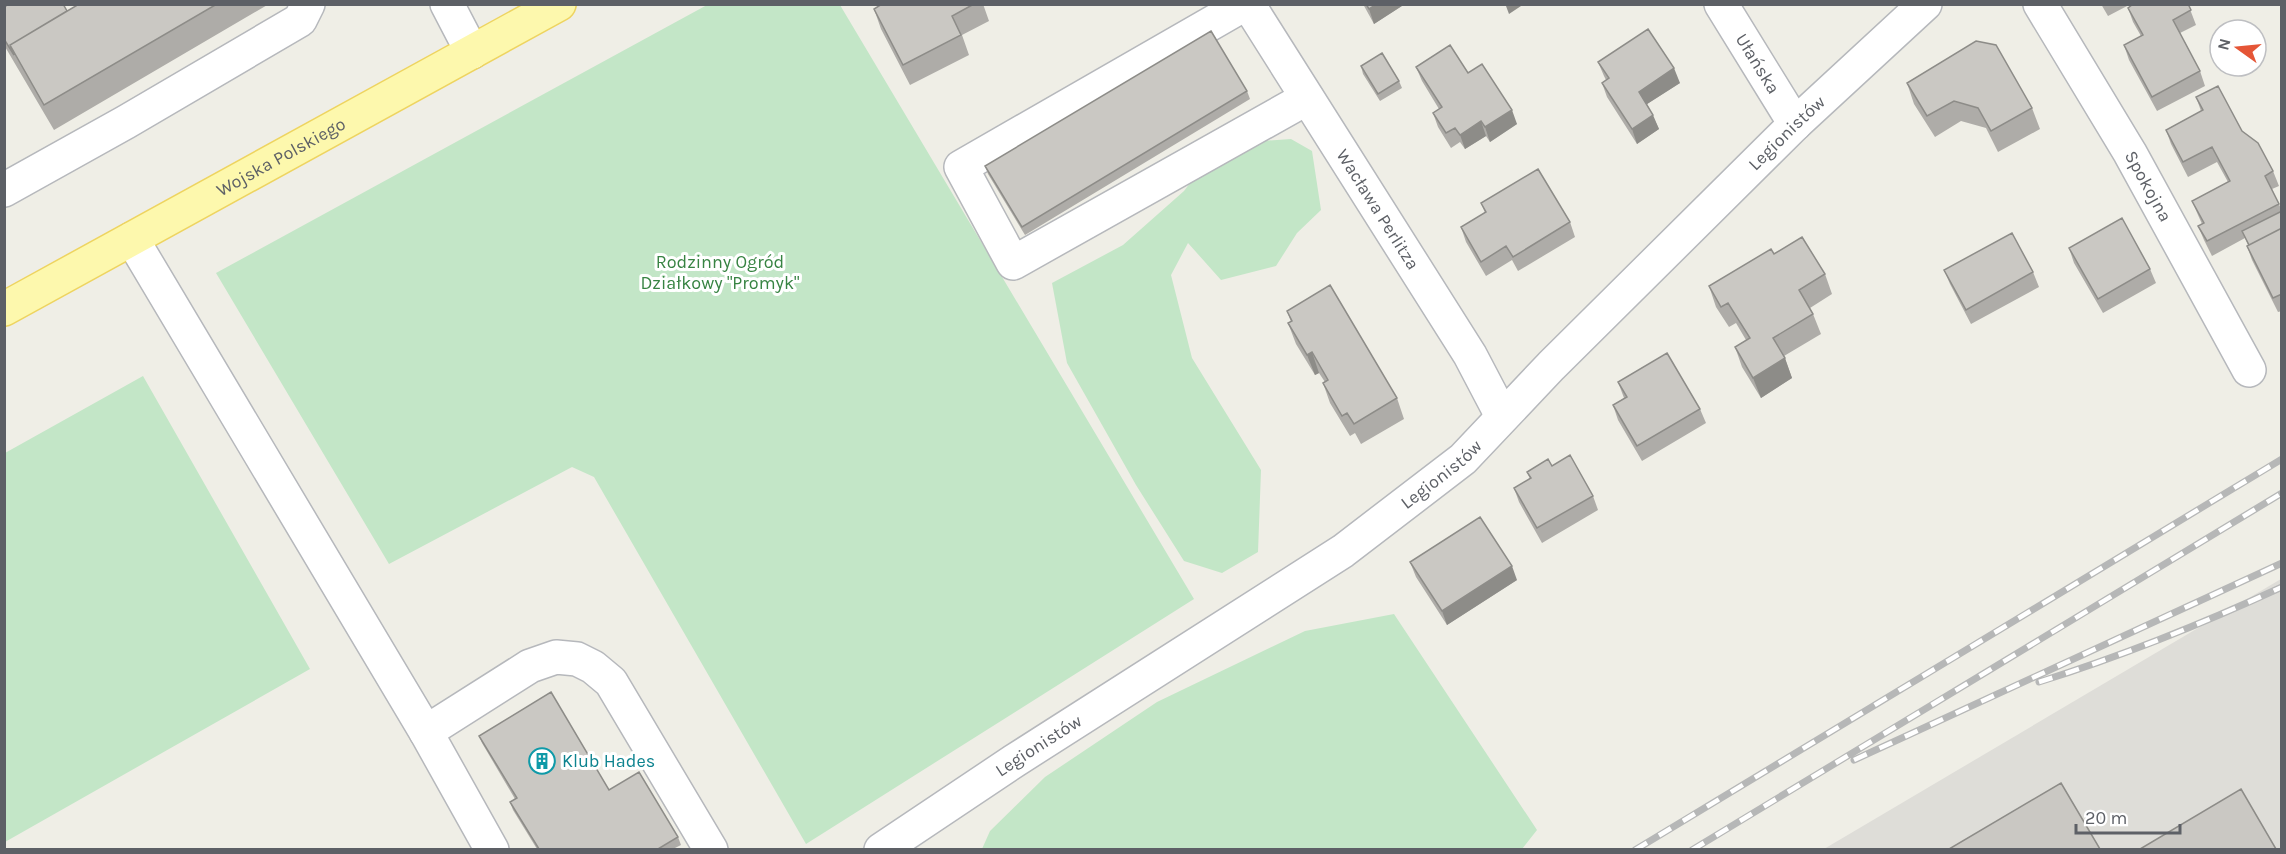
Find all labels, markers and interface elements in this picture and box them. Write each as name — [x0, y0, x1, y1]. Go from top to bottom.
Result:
north arrow — [2208, 18, 2268, 78]
street label: Ułańska — [1731, 29, 1785, 98]
text: N — [2213, 36, 2235, 52]
street label: Legionistów — [1744, 91, 1830, 175]
street label: Wojska Polskiego — [213, 112, 349, 201]
street label: Wacława Perlitza — [1332, 145, 1424, 274]
street label: Spokojna — [2120, 147, 2177, 226]
park label: Rodzinny Ogród Działkowy "Promyk" — [640, 251, 800, 294]
street label: Legionistów — [1396, 435, 1487, 514]
street label: Legionistów — [991, 710, 1086, 781]
building icon: Klub Hades — [527, 746, 557, 776]
place label: Klub Hades — [562, 750, 655, 772]
scale bar — [2076, 797, 2180, 835]
text: 20 m — [2085, 807, 2127, 829]

